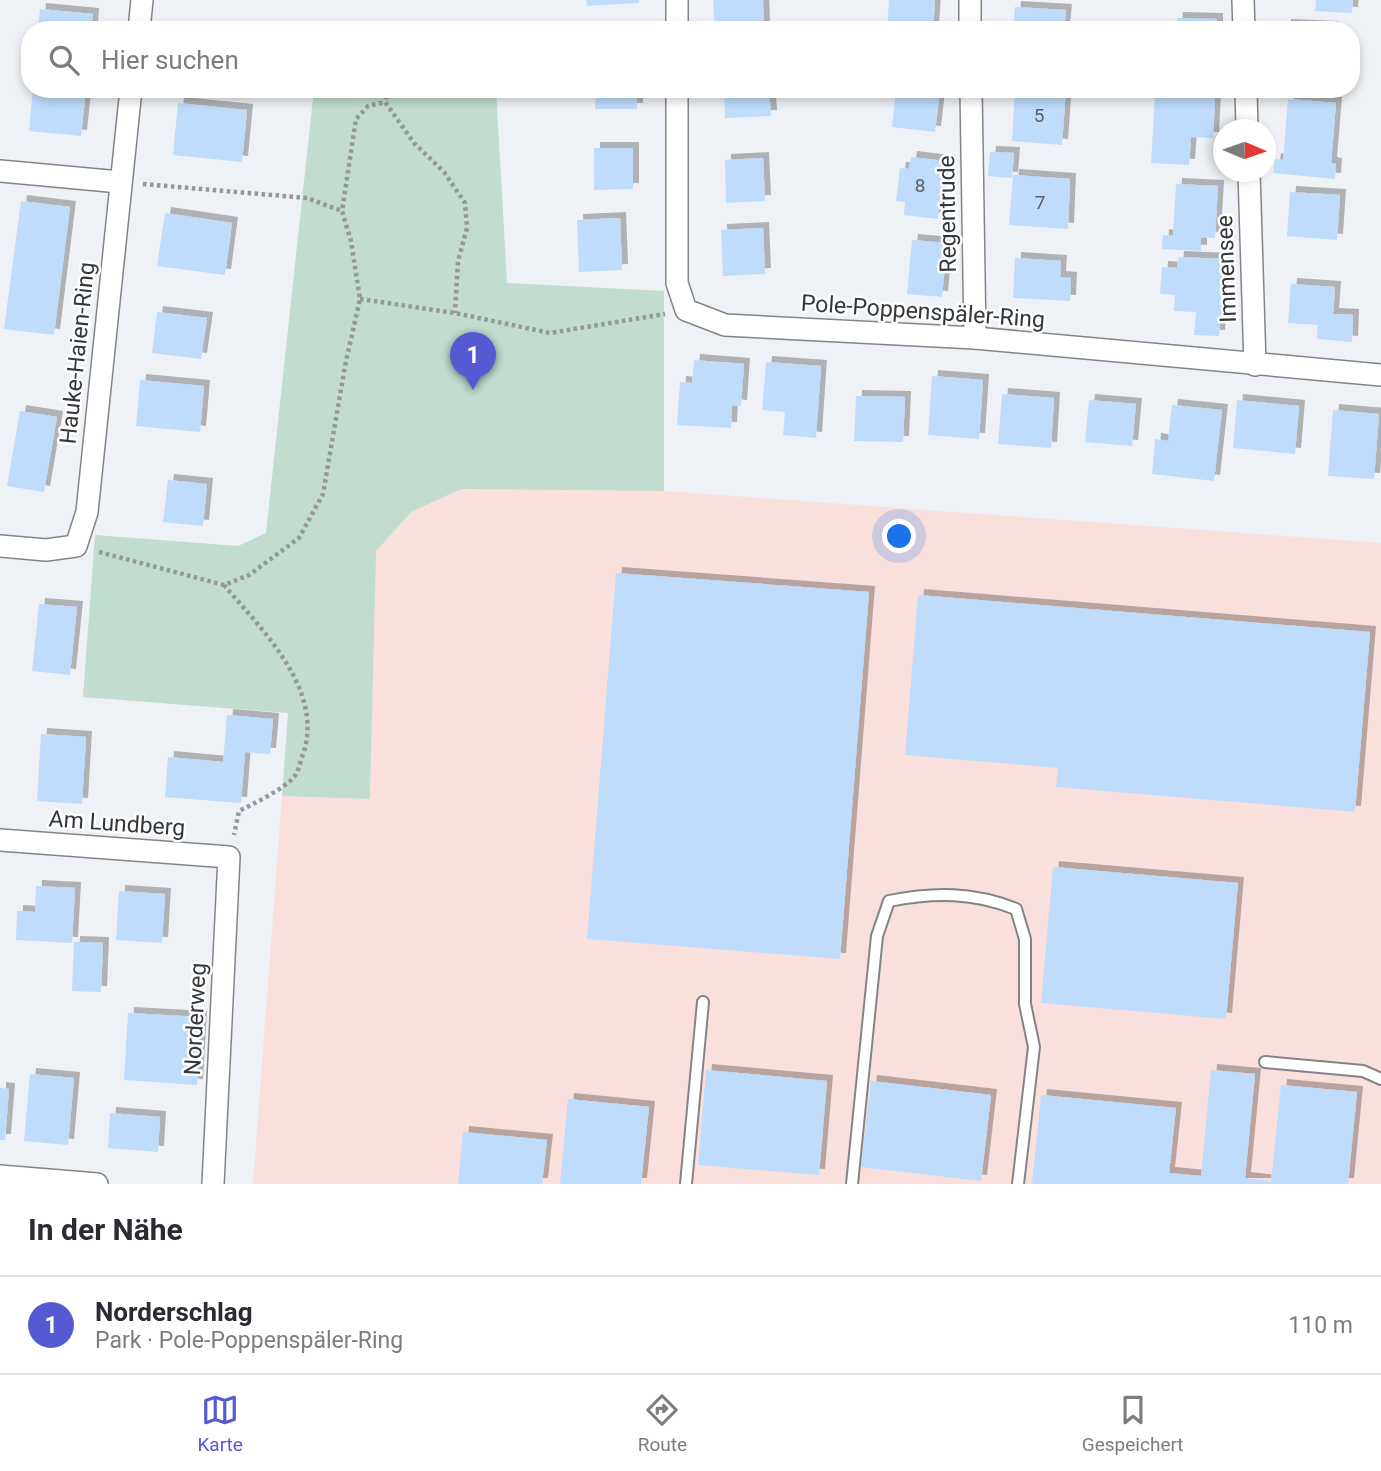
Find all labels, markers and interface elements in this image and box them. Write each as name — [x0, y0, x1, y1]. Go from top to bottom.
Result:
search box — [21, 21, 1360, 98]
icon: search — [45, 41, 83, 79]
text: Hier suchen — [101, 45, 239, 75]
house number: 5 — [1034, 104, 1044, 127]
north arrow — [1213, 119, 1276, 182]
street label: Regentrude — [933, 155, 962, 273]
house number: 8 — [915, 174, 925, 197]
house number: 7 — [1035, 191, 1045, 214]
street label: Immensee — [1211, 215, 1242, 323]
street label: Hauke-Haien-Ring — [55, 261, 100, 445]
street label: Pole-Poppenspäler-Ring — [800, 290, 1046, 333]
pin: 1 — [450, 332, 496, 390]
your location — [882, 519, 916, 553]
street label: Am Lundberg — [48, 805, 186, 842]
street label: Norderweg — [179, 962, 212, 1076]
text: In der Nähe — [28, 1212, 183, 1247]
text: Norderschlag — [95, 1297, 253, 1327]
text: 1 — [44, 1312, 58, 1339]
text: 110 m — [1288, 1312, 1353, 1339]
text: Park · Pole-Poppenspäler-Ring — [95, 1327, 403, 1354]
tab: Karte — [197, 1391, 243, 1456]
tab: Route — [638, 1391, 687, 1456]
tab: Gespeichert — [1082, 1391, 1184, 1456]

